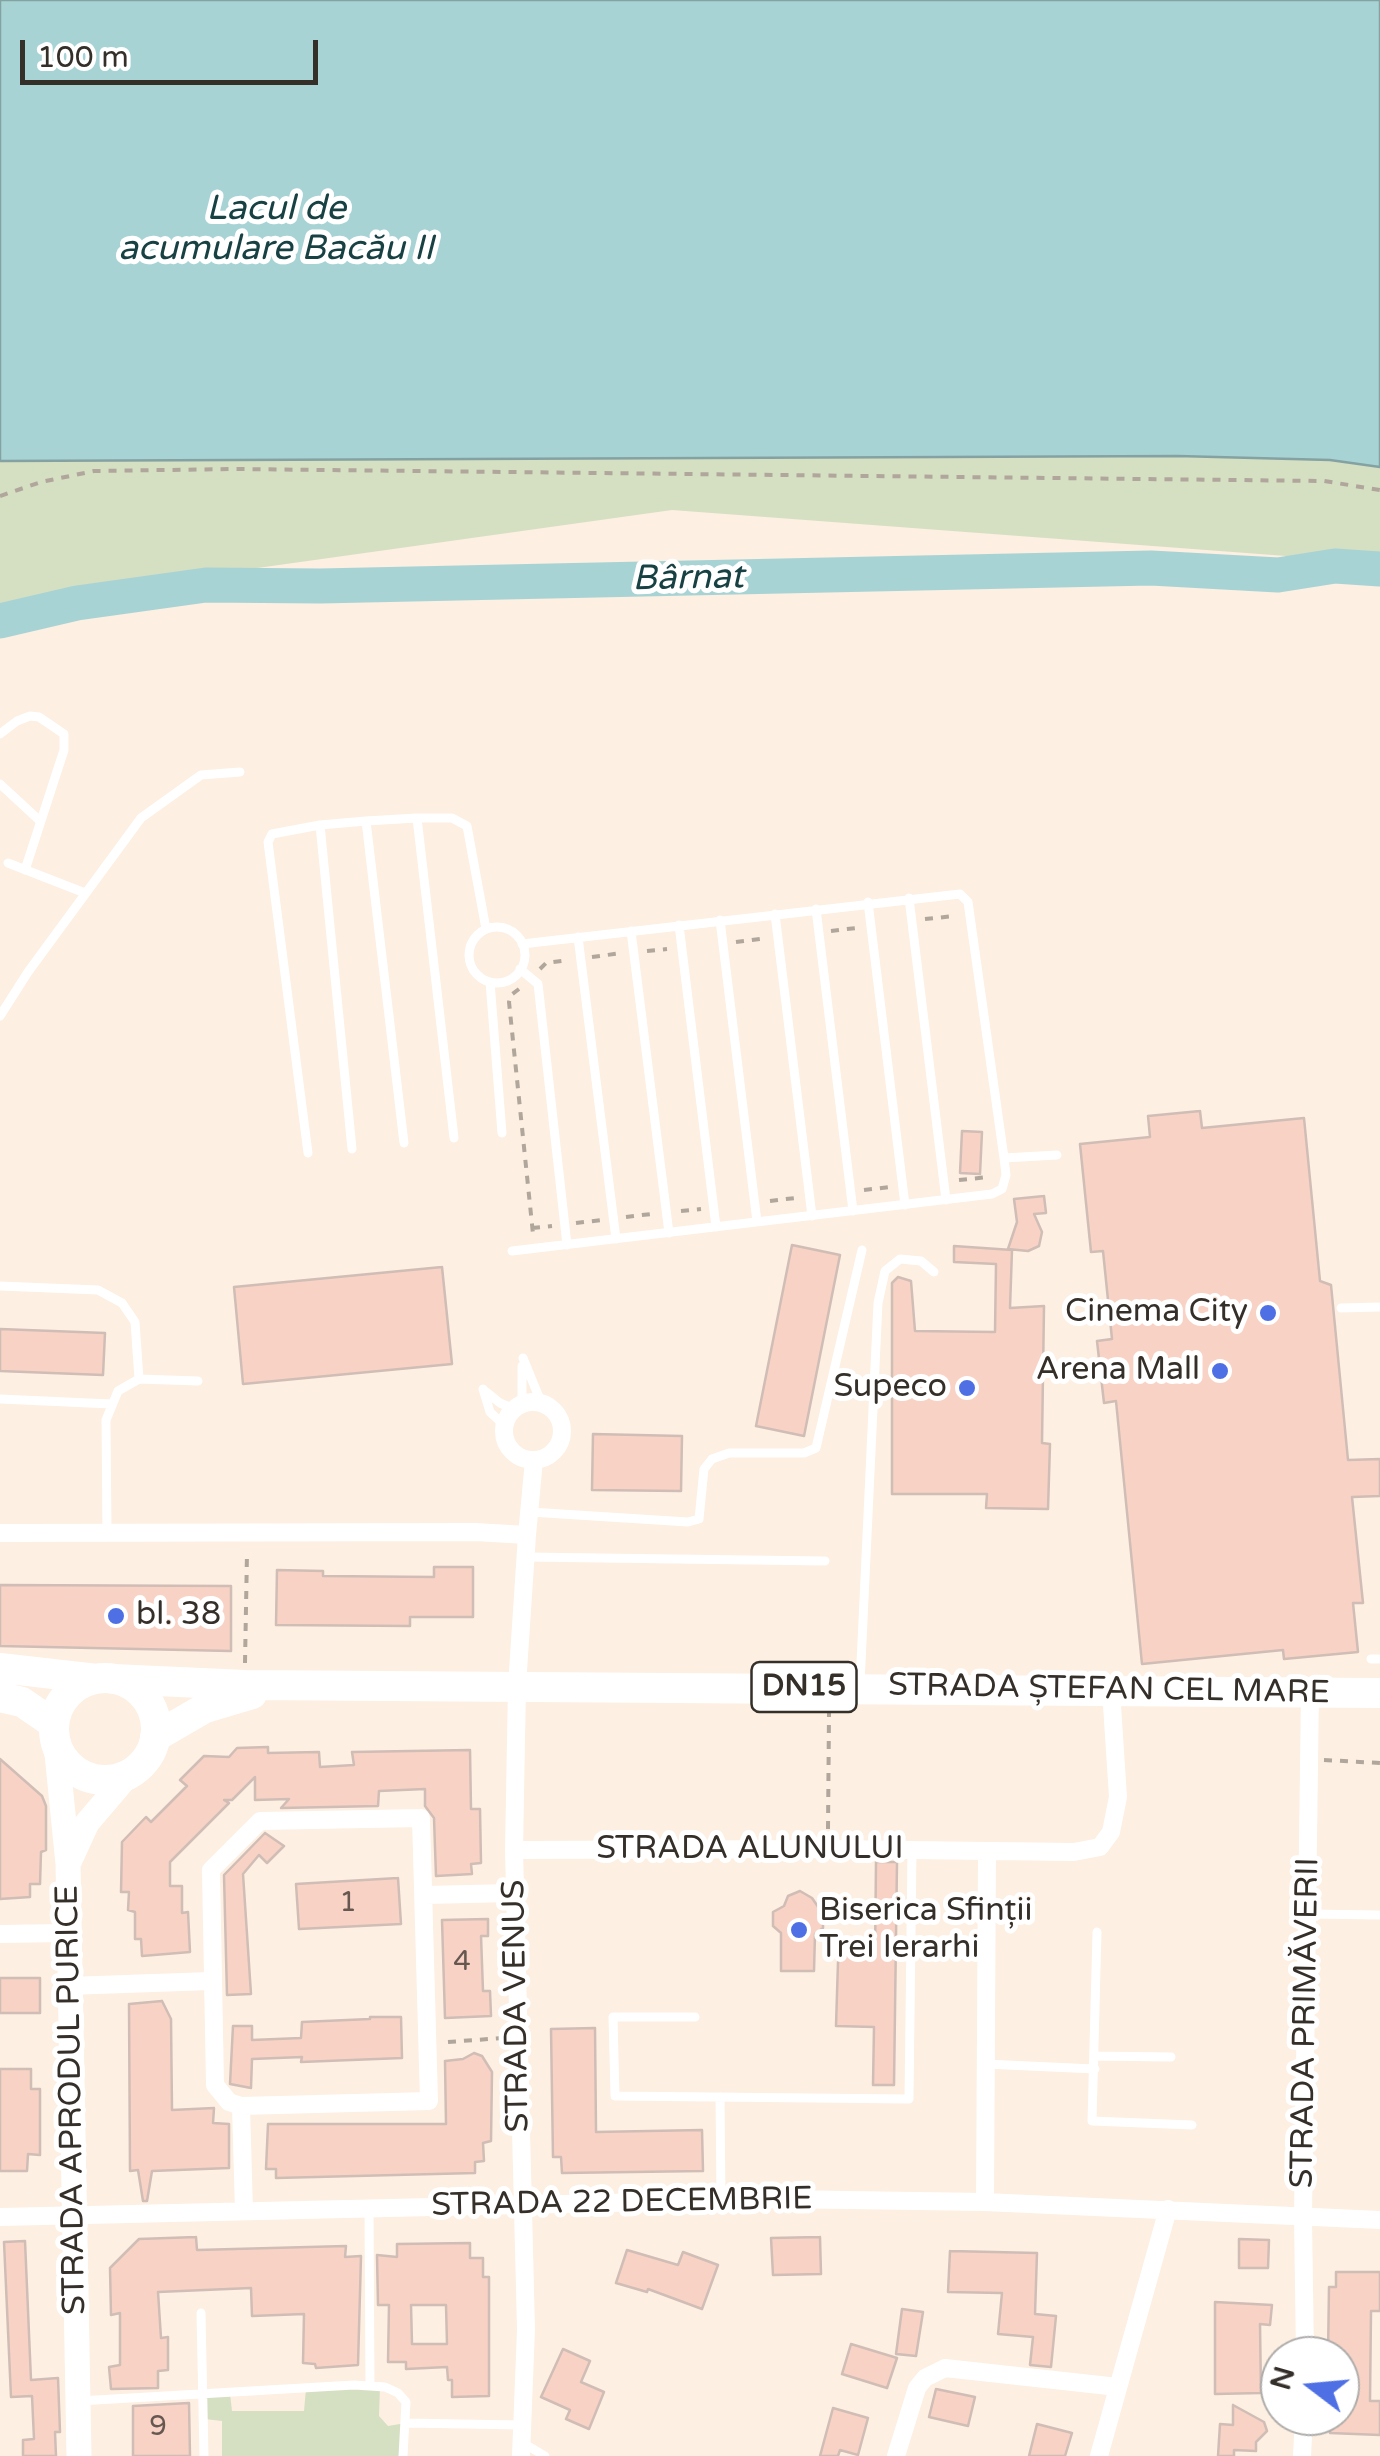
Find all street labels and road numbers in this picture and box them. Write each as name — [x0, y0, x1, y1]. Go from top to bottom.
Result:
road number: DN15 — [752, 1662, 856, 1712]
street label: STRADA ȘTEFAN CEL MARE — [888, 1667, 1330, 1713]
street label: STRADA ALUNULUI — [596, 1831, 904, 1869]
street label: STRADA PRIMĂVERII — [1284, 1857, 1328, 2189]
street label: STRADA VENUS — [496, 1879, 538, 2133]
street label: STRADA APRODUL PURICE — [49, 1885, 95, 2315]
street label: STRADA 22 DECEMBRIE — [431, 2180, 813, 2226]

